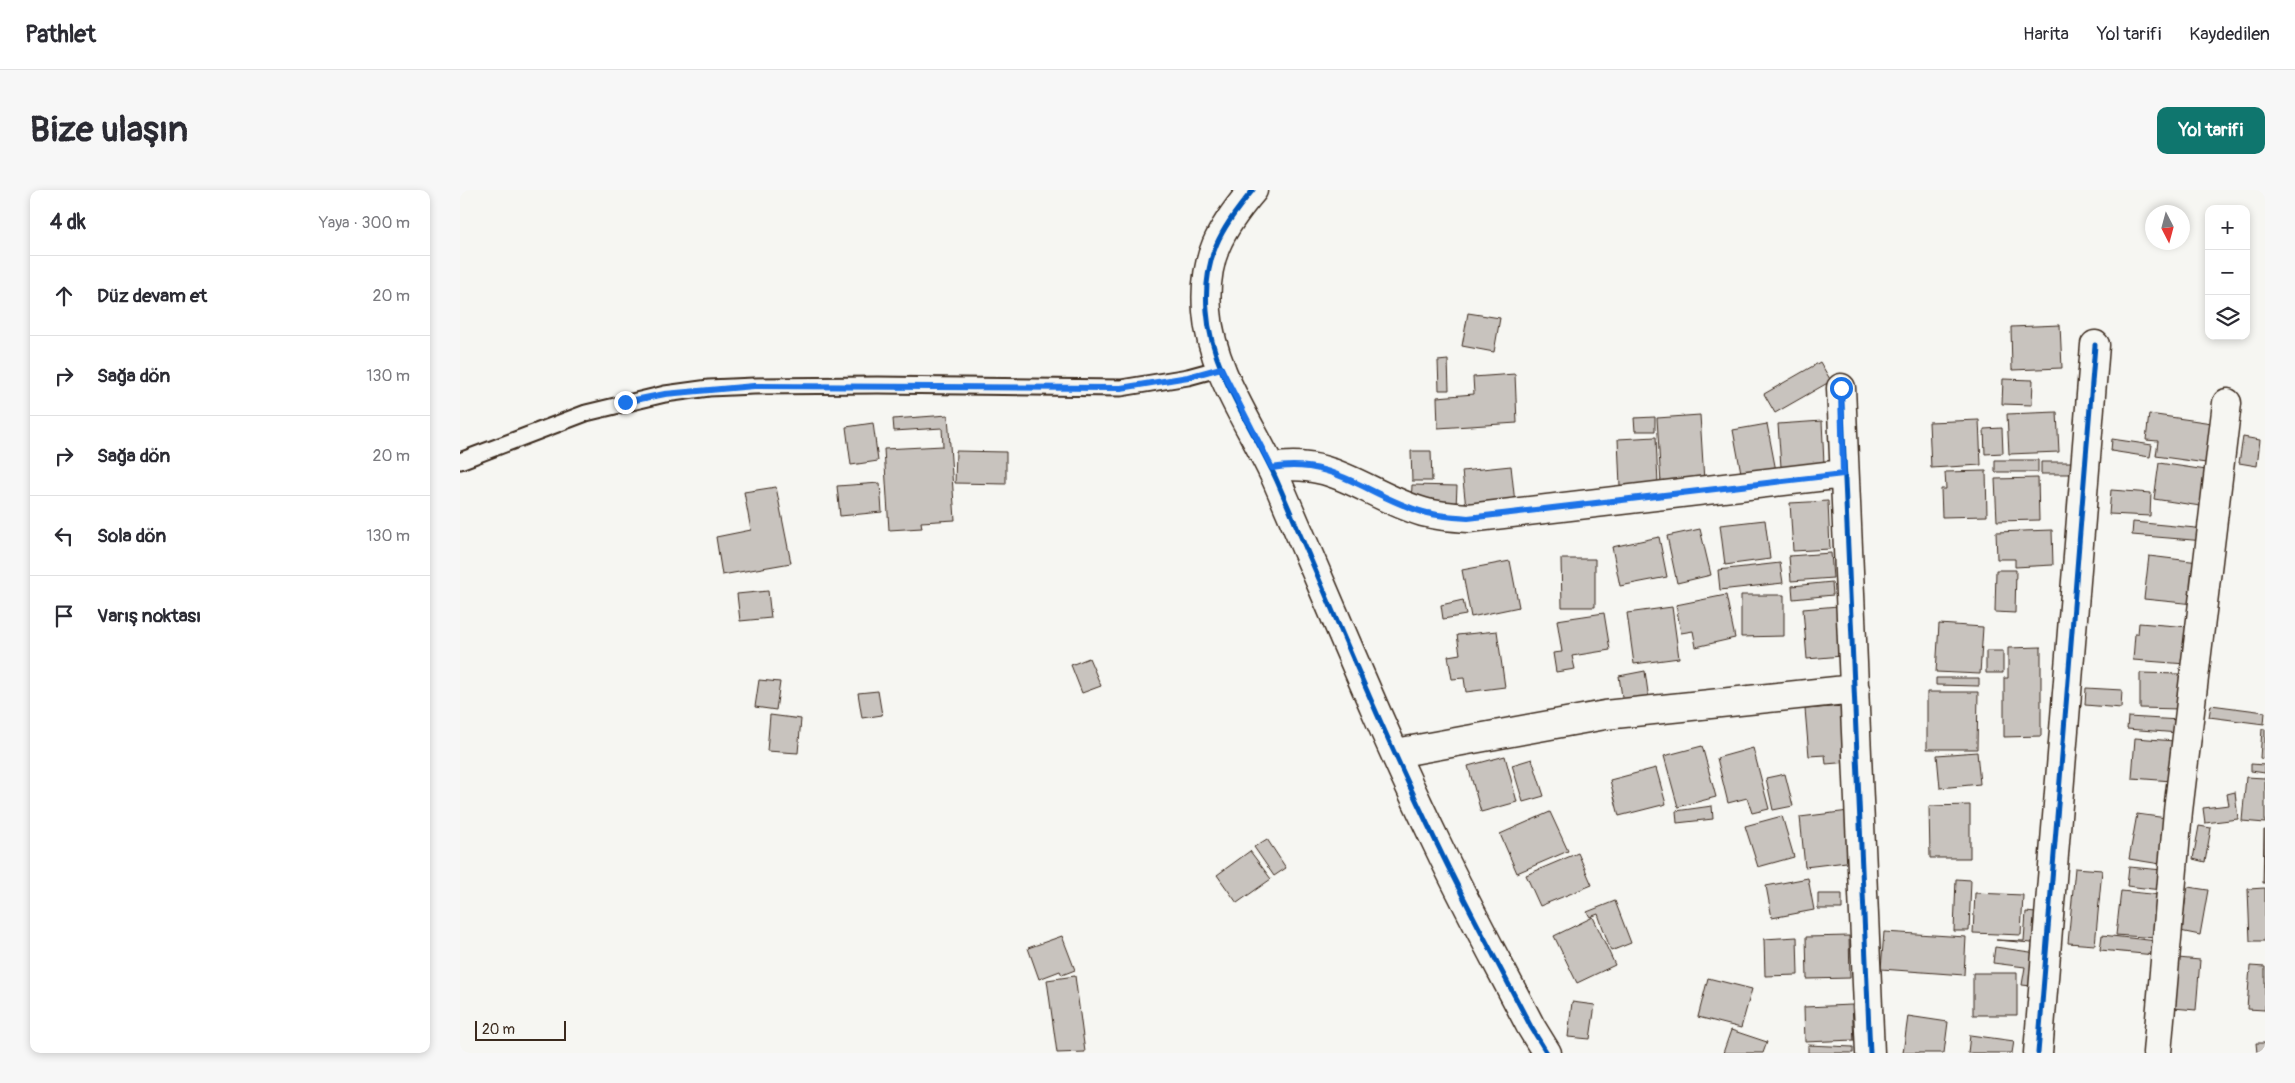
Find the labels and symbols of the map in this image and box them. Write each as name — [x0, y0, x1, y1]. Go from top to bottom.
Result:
north arrow — [2145, 205, 2190, 250]
route start — [1830, 377, 1853, 400]
route end — [614, 391, 637, 414]
scale bar — [475, 1018, 566, 1041]

